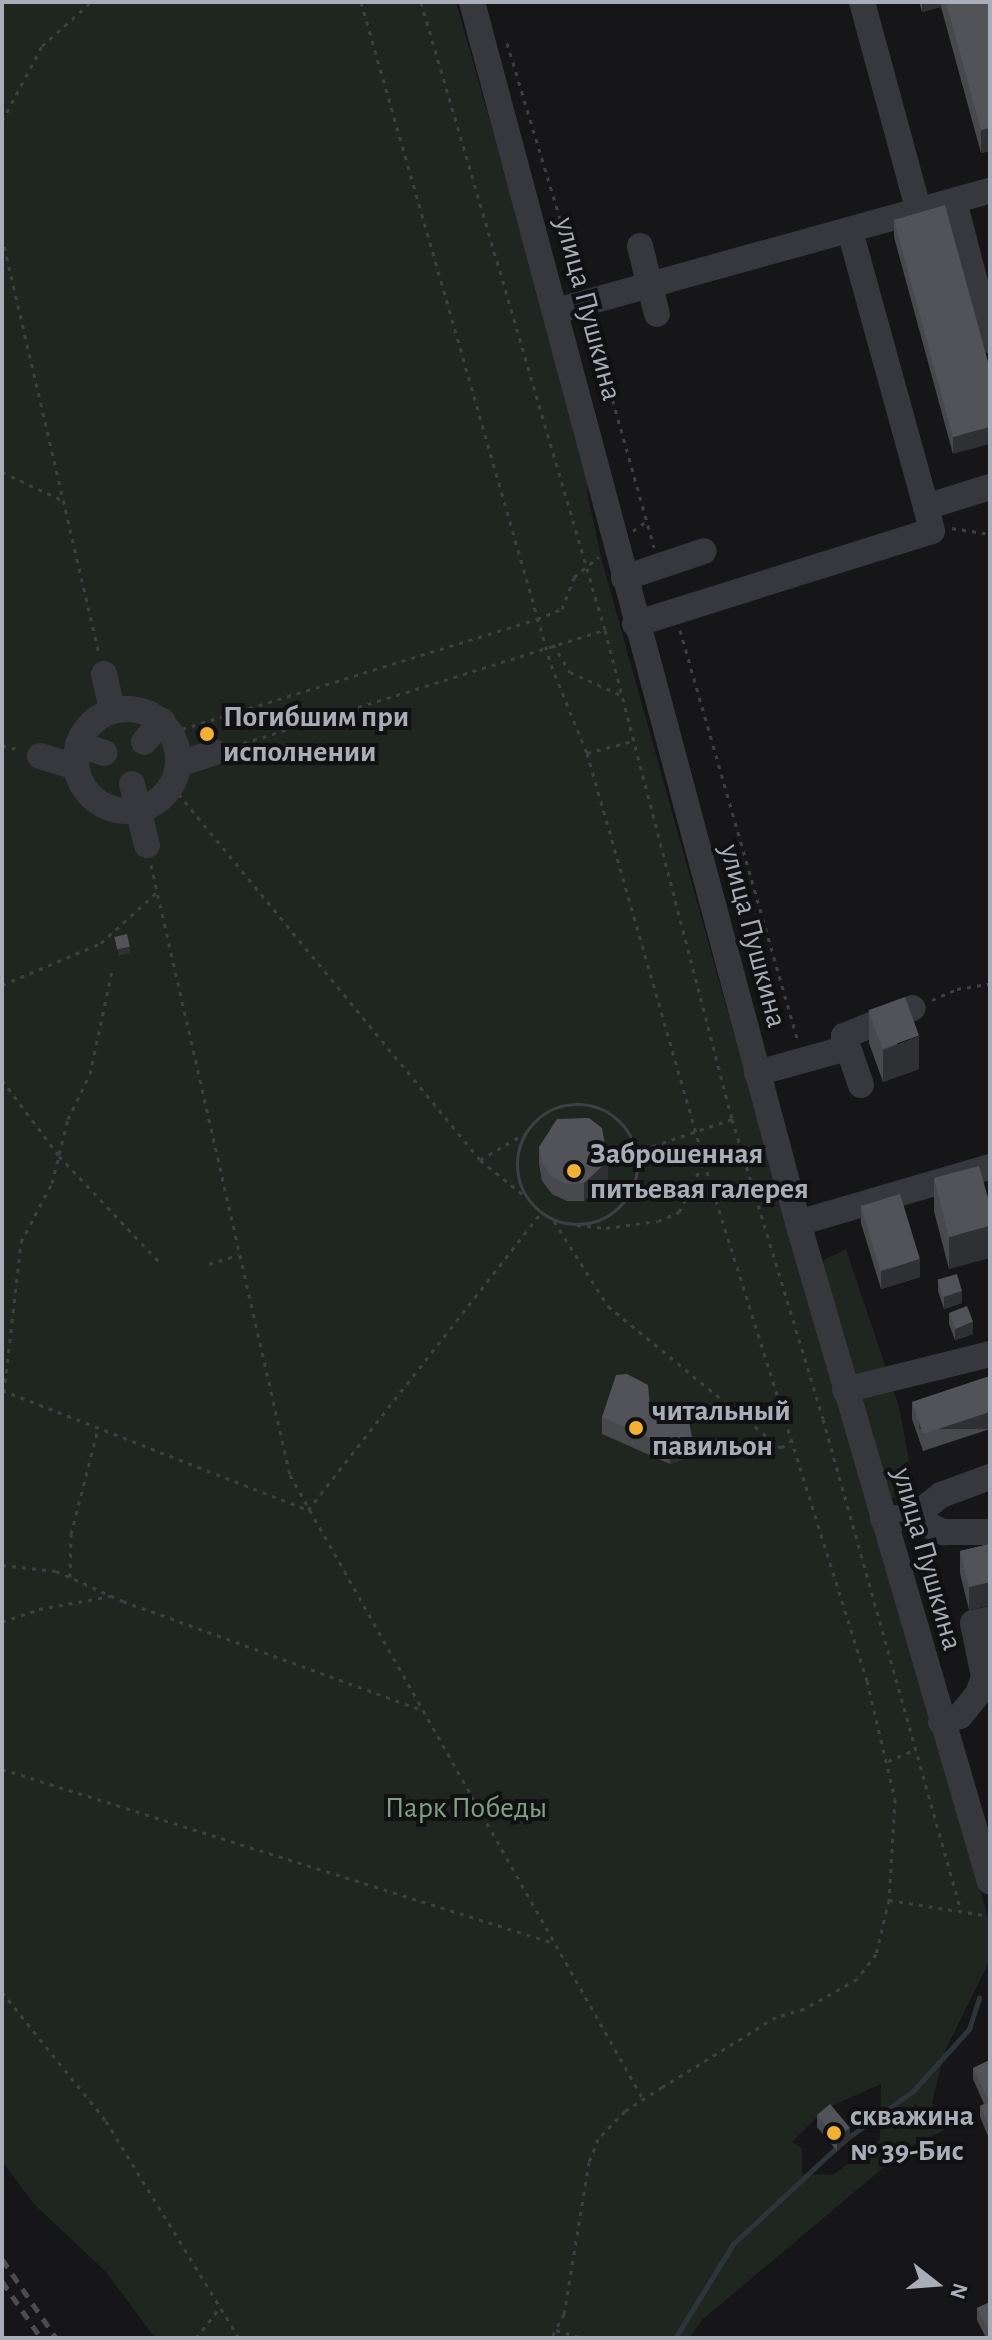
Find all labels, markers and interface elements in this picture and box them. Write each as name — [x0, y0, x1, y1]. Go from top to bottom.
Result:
street label: улица Пушкина — [546, 213, 630, 405]
place label: Погибшим при исполнении — [223, 699, 409, 770]
marker: Погибшим при исполнении — [198, 725, 216, 743]
street label: улица Пушкина — [711, 840, 795, 1032]
place label: Заброшенная питьевая галерея — [590, 1136, 809, 1206]
marker: Заброшенная питьевая галерея — [565, 1162, 583, 1180]
place label: читальный павильон — [652, 1393, 791, 1464]
marker: читальный павильон — [627, 1419, 645, 1437]
street label: улица Пушкина — [884, 1464, 970, 1654]
park label: Парк Победы — [385, 1790, 547, 1826]
place label: скважина № 39-Бис — [850, 2098, 974, 2168]
marker: скважина № 39-Бис — [825, 2124, 843, 2142]
north arrow — [896, 2244, 976, 2324]
text: N — [946, 2280, 972, 2302]

